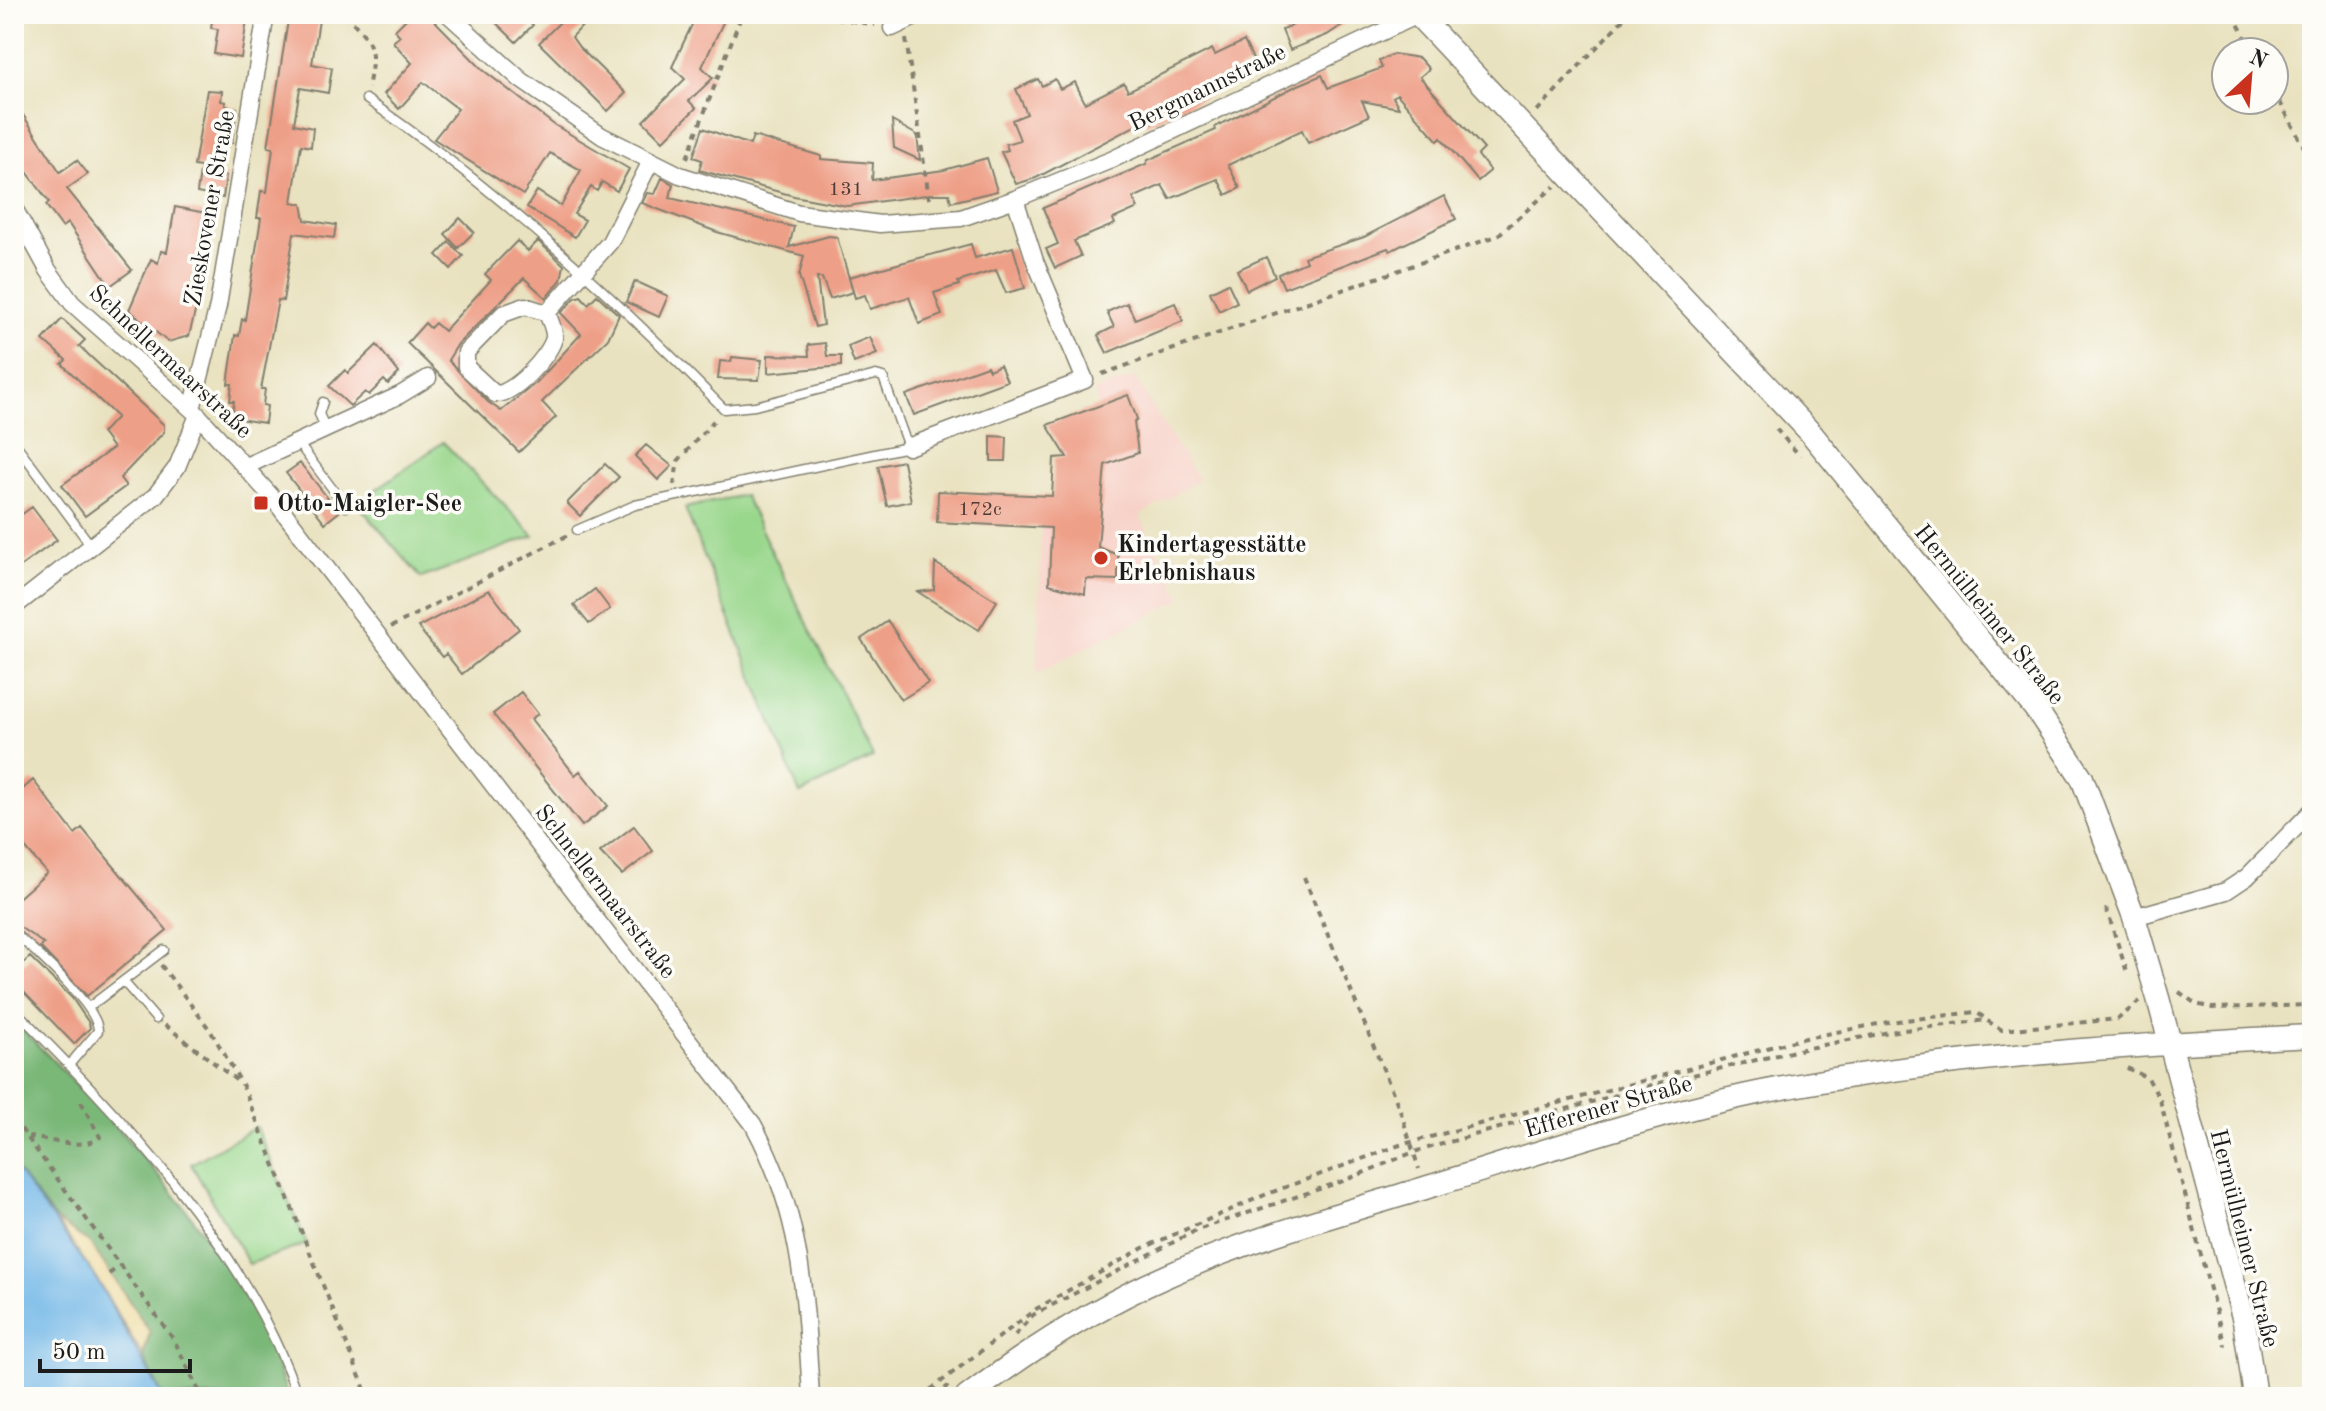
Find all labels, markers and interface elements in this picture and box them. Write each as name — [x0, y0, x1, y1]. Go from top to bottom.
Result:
north arrow — [2210, 36, 2290, 116]
street label: Bergmannstraße — [1126, 40, 1290, 137]
text: N — [2246, 46, 2270, 73]
street label: Zieskovener Straße — [182, 108, 240, 308]
house number: 131 — [829, 180, 863, 200]
street label: Schnellermaarstraße — [84, 281, 256, 444]
place label: Otto-Maigler-See — [277, 493, 462, 517]
marker: Otto-Maigler-See — [252, 494, 270, 512]
house number: 172c — [958, 500, 1002, 520]
street label: Hermülheimer Straße — [1909, 521, 2068, 710]
place label: Kindertagesstätte Erlebnishaus — [1117, 534, 1307, 586]
marker: Kindertagesstätte Erlebnishaus — [1092, 549, 1110, 567]
street label: Schnellermaarstraße — [529, 801, 679, 984]
street label: Efferener Straße — [1522, 1072, 1695, 1143]
street label: Hermülheimer Straße — [2204, 1127, 2282, 1350]
scale bar — [40, 1323, 190, 1373]
text: 50 m — [52, 1341, 106, 1365]

